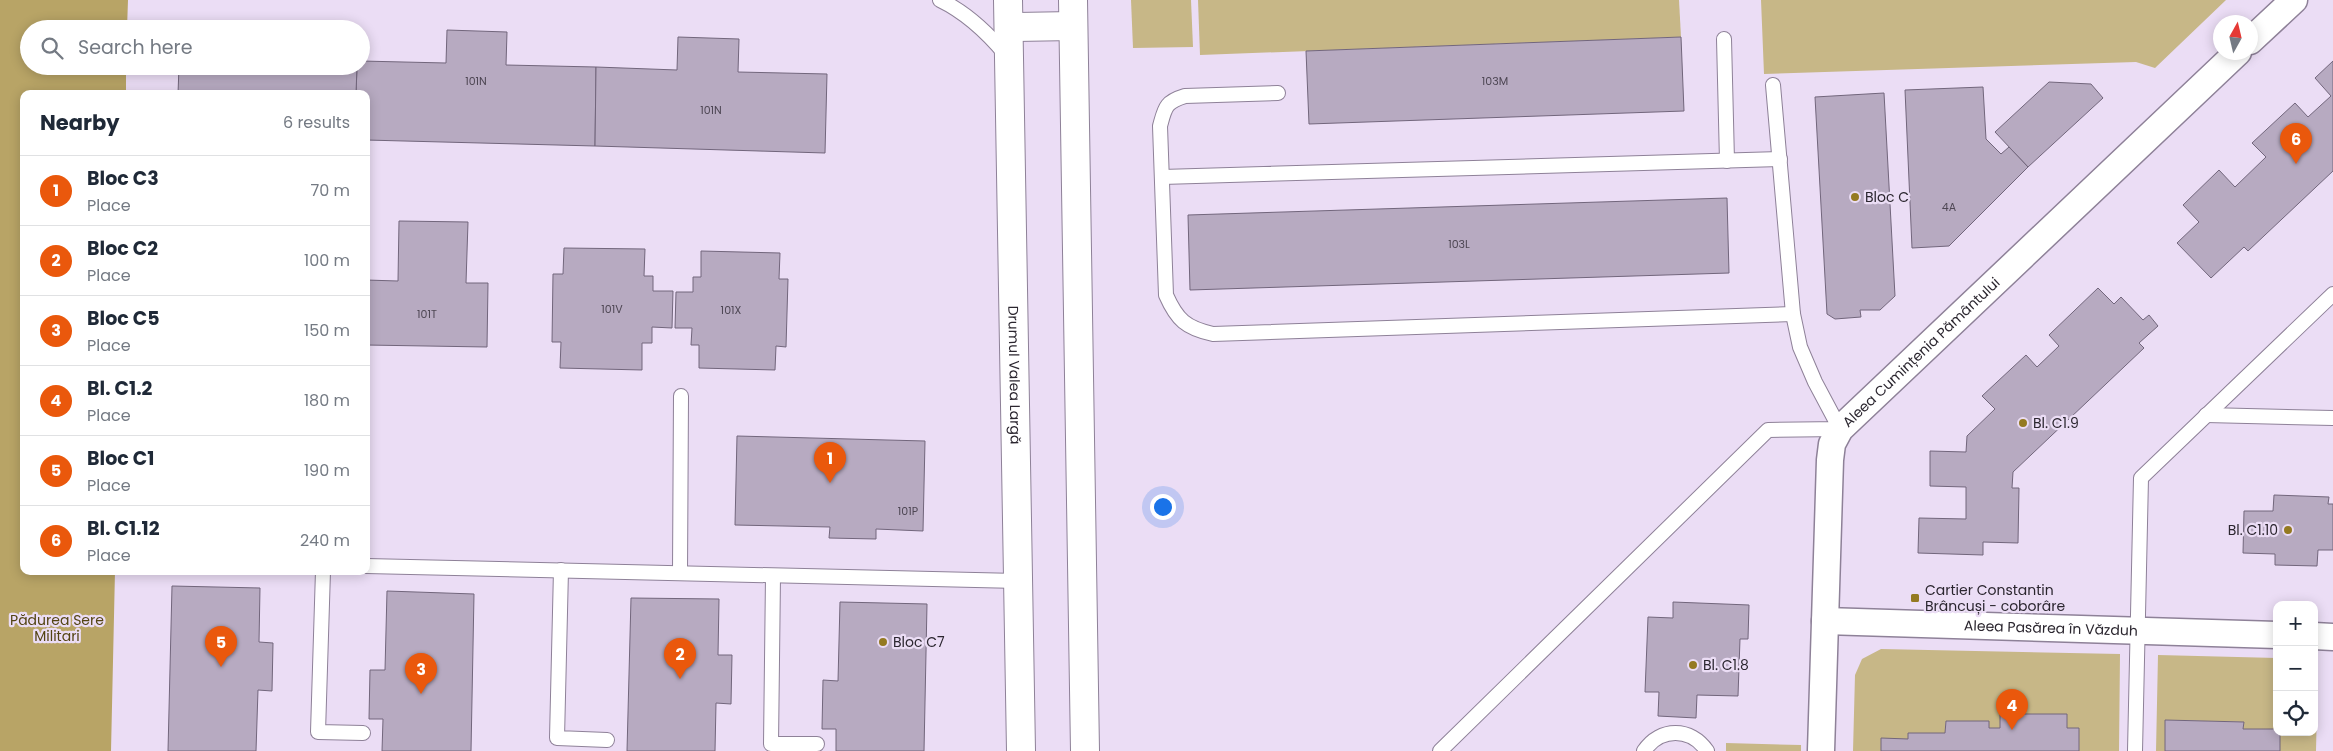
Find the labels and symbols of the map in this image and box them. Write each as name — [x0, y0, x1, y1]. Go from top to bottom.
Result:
north arrow — [2213, 15, 2258, 60]
house number: 101N — [465, 73, 487, 89]
house number: 103M — [1482, 73, 1508, 89]
house number: 101N — [700, 102, 722, 118]
pin: 6 — [2280, 123, 2312, 164]
place label: Bloc C — [1865, 187, 1909, 207]
marker: Bloc C — [1849, 191, 1861, 203]
house number: 4A — [1942, 199, 1957, 215]
house number: 103L — [1448, 236, 1470, 252]
street label: Aleea Cumințenia Pământului — [1838, 273, 2004, 432]
house number: 101V — [601, 301, 623, 317]
house number: 101X — [721, 302, 742, 318]
street label: Drumul Valea Largă — [1003, 305, 1026, 444]
house number: 101T — [417, 306, 437, 322]
place label: Bl. C1.9 — [2033, 413, 2079, 433]
marker: Bl. C1.9 — [2017, 417, 2029, 429]
pin: 1 — [814, 442, 846, 483]
your location — [1150, 494, 1176, 520]
house number: 101P — [898, 503, 918, 519]
place label: Bl. C1.10 — [2228, 520, 2278, 540]
marker: Bl. C1.10 — [2282, 524, 2294, 536]
place label: Cartier Constantin Brâncuși - coborâre — [1925, 580, 2065, 616]
marker: Cartier Constantin Brâncuși - coborâre — [1909, 592, 1921, 604]
park label: Pădurea Sere Militari — [10, 610, 104, 646]
street label: Aleea Pasărea în Văzduh — [1964, 615, 2138, 641]
pin: 5 — [205, 626, 237, 667]
place label: Bloc C7 — [893, 632, 945, 652]
marker: Bloc C7 — [877, 636, 889, 648]
pin: 2 — [664, 638, 696, 679]
pin: 3 — [405, 653, 437, 694]
place label: Bl. C1.8 — [1703, 655, 1749, 675]
marker: Bl. C1.8 — [1687, 659, 1699, 671]
pin: 4 — [1996, 689, 2028, 730]

